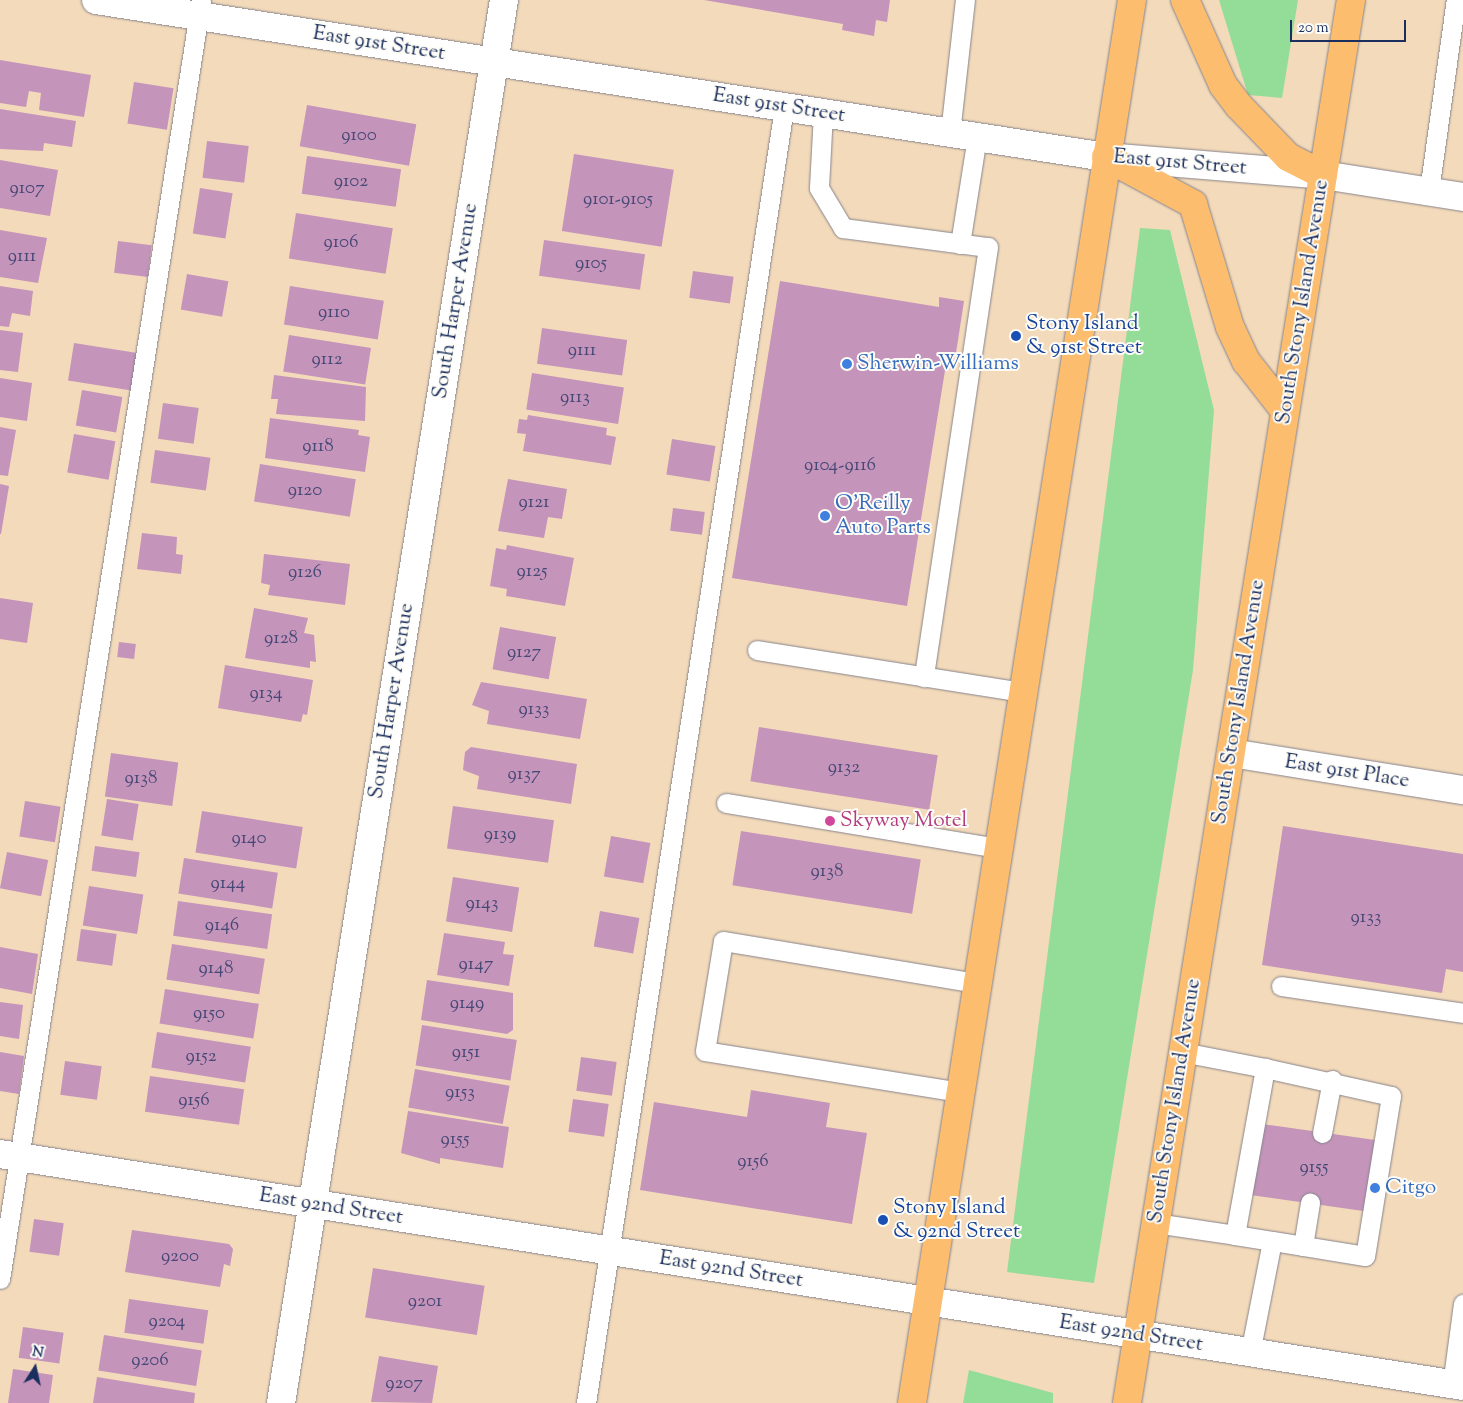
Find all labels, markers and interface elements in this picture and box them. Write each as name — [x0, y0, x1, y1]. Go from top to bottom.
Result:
scale bar — [1293, 10, 1409, 42]
text: 20 m — [1298, 18, 1329, 39]
street label: East 91st Street — [311, 21, 447, 67]
street label: East 91st Street — [711, 83, 847, 129]
house number: 9100 — [341, 125, 377, 147]
street label: East 91st Street — [1112, 145, 1248, 181]
house number: 9102 — [334, 171, 368, 193]
house number: 9107 — [9, 178, 45, 200]
street label: South Stony Island Avenue — [1271, 178, 1335, 426]
house number: 9101-9105 — [583, 189, 653, 211]
street label: South Harper Avenue — [428, 201, 484, 401]
house number: 9106 — [324, 232, 358, 254]
house number: 9111 — [8, 246, 36, 268]
house number: 9105 — [575, 253, 607, 275]
house number: 9110 — [318, 302, 350, 324]
place label: Stony Island & 91st Street — [1026, 311, 1142, 361]
marker: Stony Island & 91st Street — [1010, 330, 1022, 342]
house number: 9111 — [568, 340, 596, 362]
house number: 9112 — [311, 349, 343, 371]
place label: Sherwin-Williams — [857, 351, 1019, 377]
marker: Sherwin-Williams — [841, 358, 853, 370]
house number: 9113 — [560, 387, 590, 409]
house number: 9118 — [302, 436, 334, 458]
house number: 9104-9116 — [804, 455, 876, 477]
house number: 9120 — [288, 480, 322, 502]
place label: O'Reilly Auto Parts — [835, 491, 931, 541]
house number: 9121 — [518, 492, 550, 514]
marker: O'Reilly Auto Parts — [819, 510, 831, 522]
house number: 9125 — [516, 561, 548, 583]
house number: 9126 — [288, 562, 322, 584]
street label: South Stony Island Avenue — [1207, 578, 1271, 826]
street label: South Harper Avenue — [364, 601, 420, 801]
house number: 9128 — [264, 628, 298, 650]
house number: 9127 — [507, 642, 541, 664]
house number: 9134 — [250, 683, 282, 705]
house number: 9133 — [518, 699, 550, 721]
street label: East 91st Place — [1283, 750, 1411, 794]
house number: 9132 — [828, 757, 860, 779]
house number: 9137 — [508, 764, 540, 786]
house number: 9138 — [125, 768, 157, 790]
place label: Skyway Motel — [840, 808, 967, 834]
marker: Skyway Motel — [824, 815, 836, 827]
house number: 9139 — [484, 824, 516, 846]
house number: 9140 — [231, 828, 267, 850]
house number: 9138 — [811, 861, 843, 883]
house number: 9144 — [211, 873, 245, 895]
house number: 9143 — [466, 893, 498, 915]
house number: 9133 — [1350, 907, 1382, 929]
house number: 9146 — [205, 915, 239, 937]
house number: 9147 — [459, 954, 493, 976]
house number: 9148 — [199, 958, 233, 980]
street label: South Stony Island Avenue — [1143, 977, 1207, 1225]
house number: 9149 — [450, 993, 484, 1015]
house number: 9150 — [193, 1003, 225, 1025]
house number: 9151 — [452, 1042, 480, 1064]
house number: 9152 — [185, 1046, 217, 1068]
house number: 9153 — [445, 1082, 475, 1104]
house number: 9156 — [178, 1090, 210, 1112]
house number: 9155 — [441, 1129, 469, 1151]
house number: 9156 — [737, 1151, 769, 1173]
house number: 9155 — [1300, 1157, 1328, 1179]
place label: Citgo — [1385, 1175, 1436, 1201]
marker: Citgo — [1369, 1182, 1381, 1194]
street label: East 92nd Street — [257, 1183, 405, 1231]
place label: Stony Island & 92nd Street — [893, 1195, 1020, 1245]
marker: Stony Island & 92nd Street — [877, 1214, 889, 1226]
house number: 9200 — [161, 1246, 199, 1268]
street label: East 92nd Street — [657, 1246, 805, 1294]
house number: 9201 — [408, 1291, 442, 1313]
street label: East 92nd Street — [1057, 1310, 1205, 1358]
house number: 9204 — [149, 1311, 185, 1333]
text: N — [30, 1342, 45, 1364]
north arrow — [10, 1343, 60, 1393]
house number: 9206 — [131, 1350, 169, 1372]
house number: 9207 — [385, 1373, 423, 1395]

